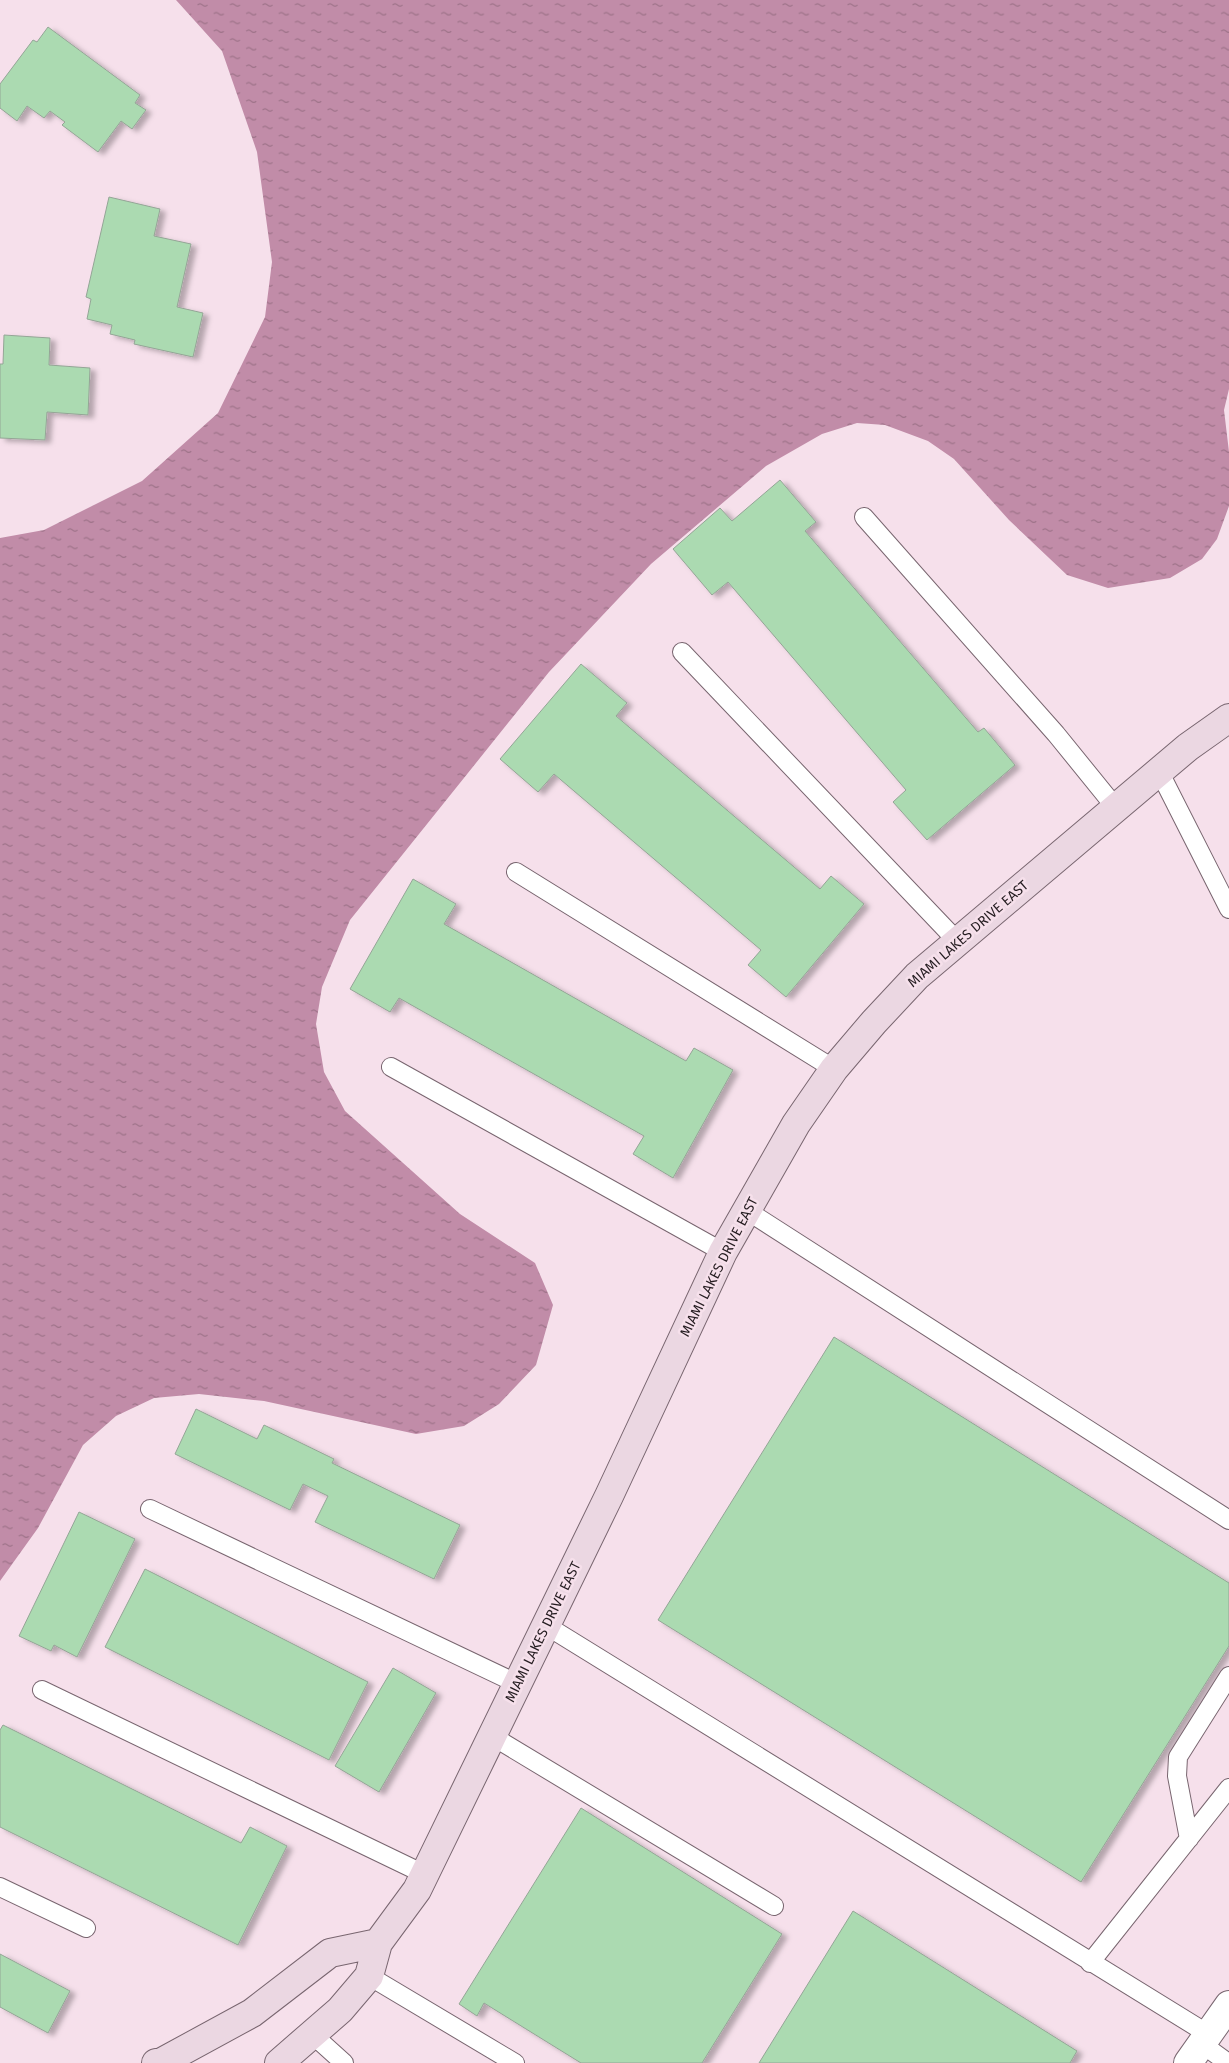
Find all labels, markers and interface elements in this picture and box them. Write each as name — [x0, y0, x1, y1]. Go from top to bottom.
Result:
street label: MIAMI LAKES DRIVE EAST — [904, 876, 1032, 991]
street label: MIAMI LAKES DRIVE EAST — [676, 1194, 762, 1340]
street label: MIAMI LAKES DRIVE EAST — [502, 1558, 585, 1705]

